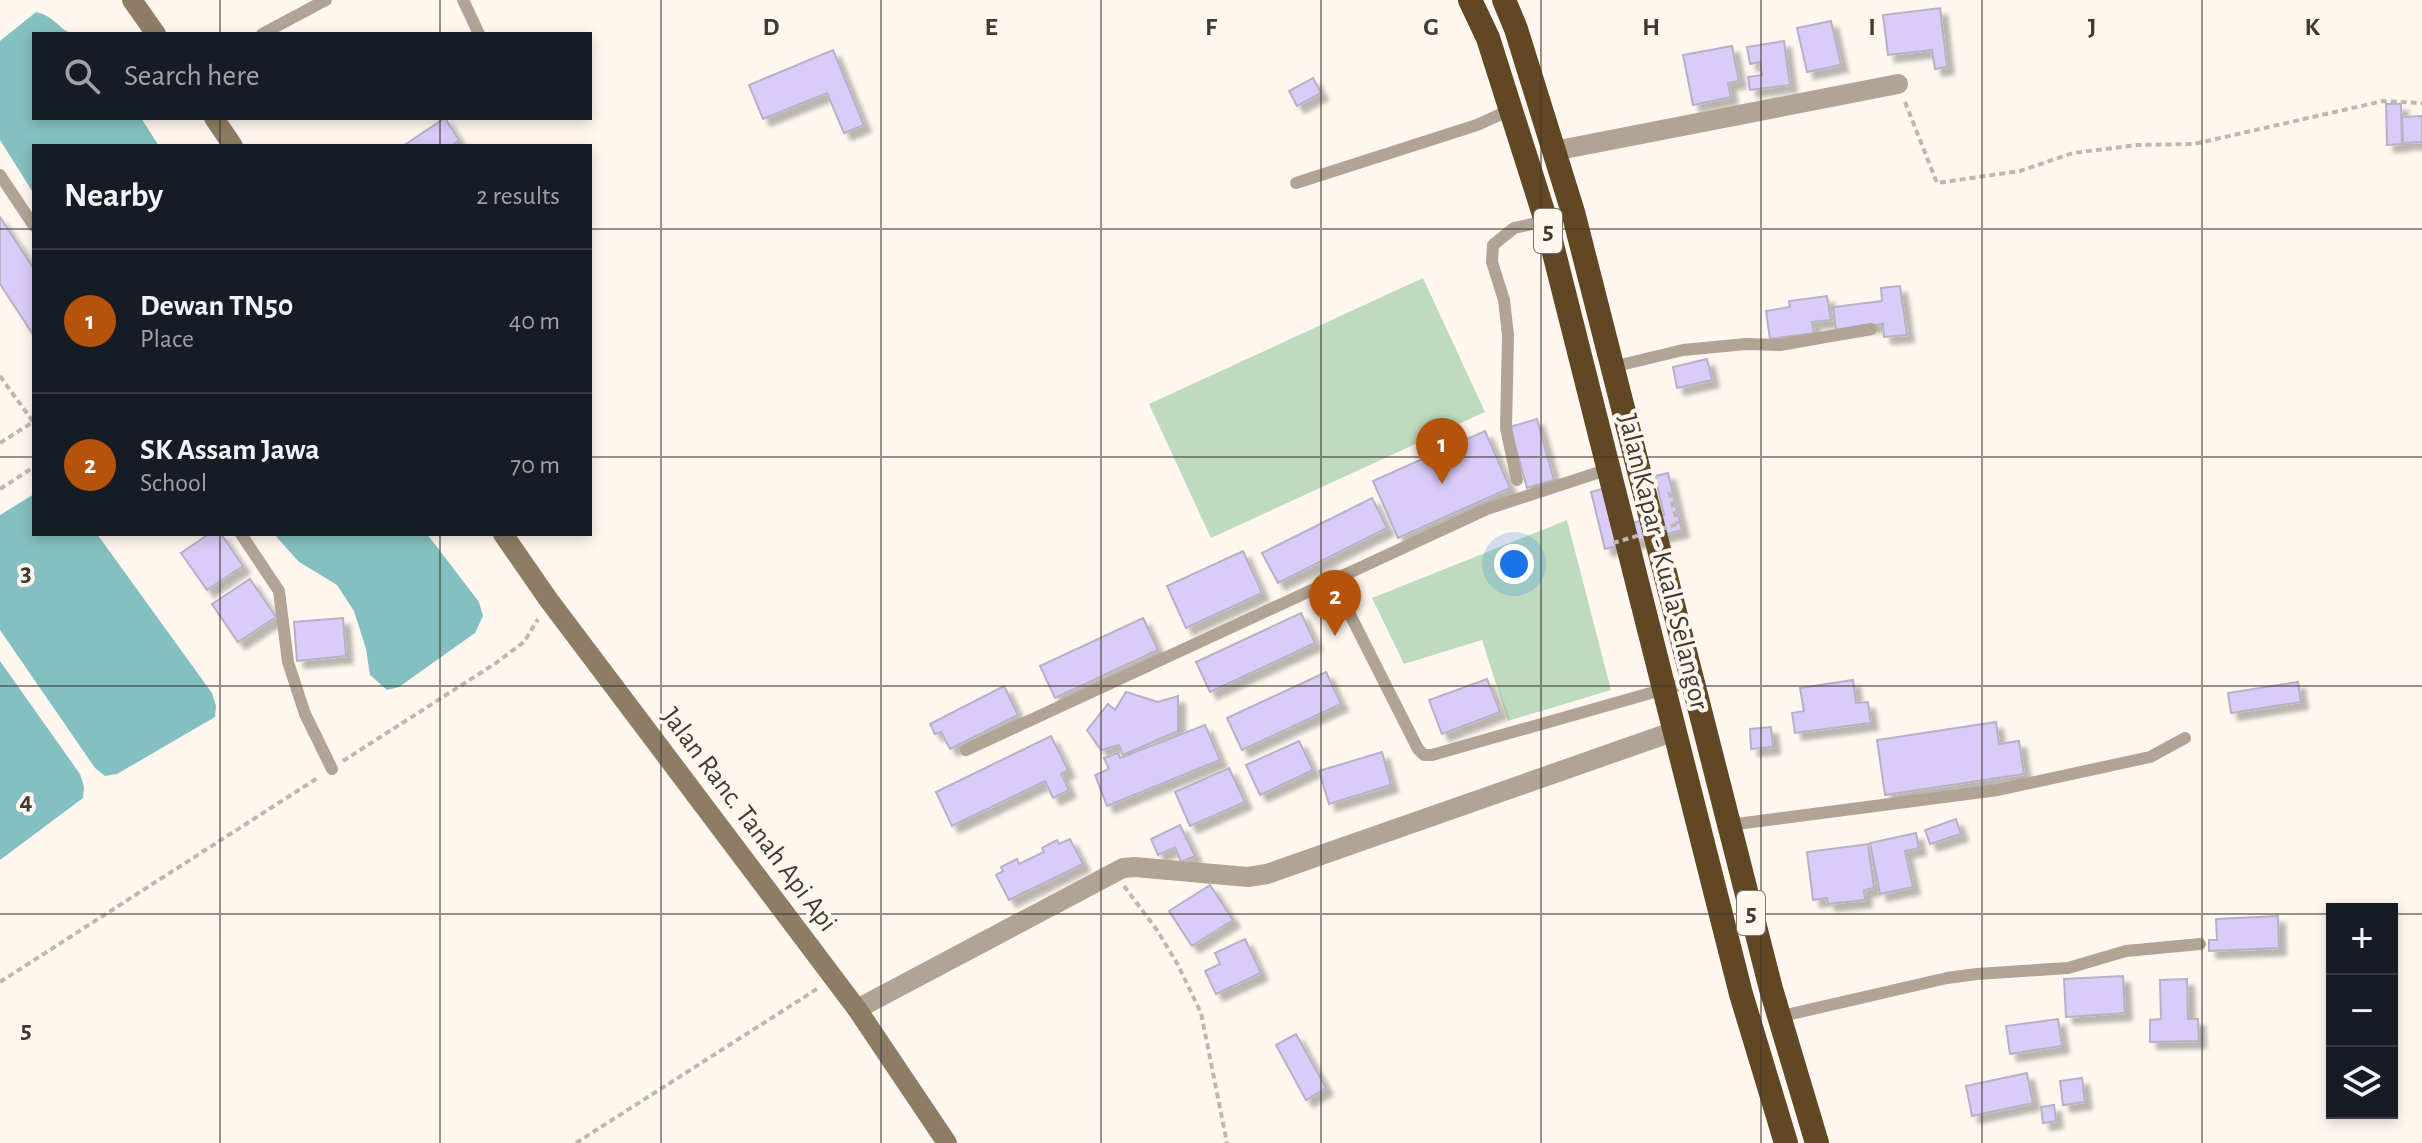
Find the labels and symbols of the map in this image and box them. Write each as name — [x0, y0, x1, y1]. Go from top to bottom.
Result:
text: D — [762, 14, 780, 40]
text: E — [984, 14, 998, 40]
text: F — [1205, 14, 1218, 40]
text: G — [1423, 14, 1439, 40]
text: H — [1642, 14, 1660, 40]
text: I — [1868, 14, 1876, 40]
text: J — [2088, 14, 2096, 40]
text: K — [2304, 14, 2320, 40]
road number: 5 — [1534, 209, 1562, 253]
street label: Jalan Kapar - Kuala Selangor — [1613, 411, 1713, 713]
pin: 1 — [1416, 418, 1468, 484]
your location — [1494, 544, 1534, 584]
text: 3 — [20, 560, 32, 586]
pin: 2 — [1309, 570, 1361, 636]
street label: Jalan Ranc. Tanah Api Api — [656, 703, 842, 937]
text: 4 — [19, 788, 33, 814]
road number: 5 — [1737, 891, 1765, 935]
text: 5 — [20, 1017, 32, 1043]

